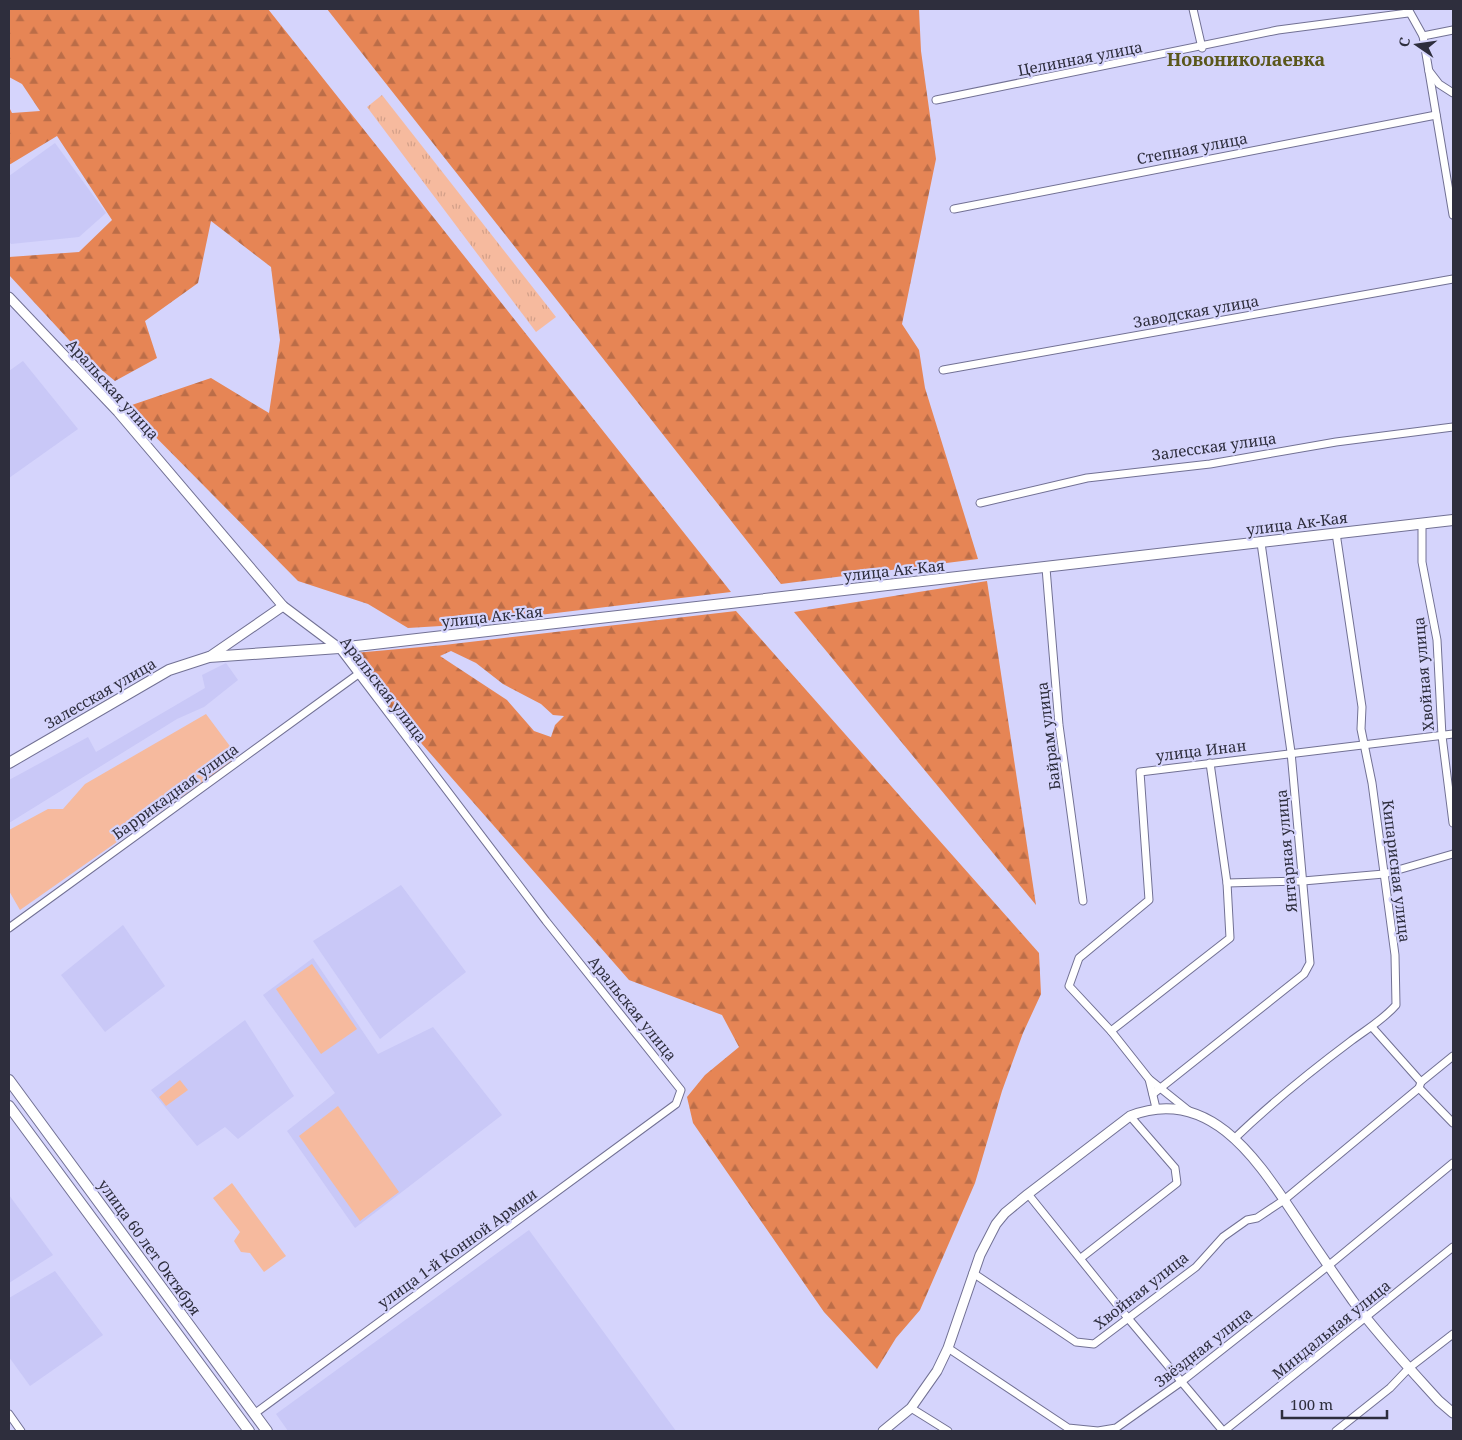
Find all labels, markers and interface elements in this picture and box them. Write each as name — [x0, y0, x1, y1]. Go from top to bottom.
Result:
north arrow — [1392, 20, 1442, 70]
text: С — [1394, 35, 1414, 49]
street label: Целинная улица — [1016, 36, 1144, 80]
district label: Новониколаевка — [1167, 47, 1326, 71]
street label: Степная улица — [1135, 127, 1249, 169]
street label: Заводская улица — [1132, 290, 1260, 332]
street label: Аральская улица — [62, 334, 164, 444]
street label: Залесская улица — [1150, 427, 1278, 465]
street label: улица Ак-Кая — [1245, 507, 1349, 539]
street label: улица Ак-Кая — [842, 555, 946, 585]
street label: улица Ак-Кая — [440, 601, 544, 631]
street label: Хвойная улица — [1408, 616, 1438, 732]
street label: Аральская улица — [336, 632, 432, 746]
street label: Залесская улица — [41, 653, 159, 733]
street label: Байрам улица — [1031, 681, 1065, 791]
street label: улица Инан — [1155, 735, 1247, 765]
street label: Баррикадная улица — [108, 738, 242, 844]
street label: Янтарная улица — [1271, 789, 1301, 914]
street label: Кипарисная улица — [1378, 799, 1416, 943]
street label: Аральская улица — [584, 951, 682, 1065]
street label: улица 60 лет Октября — [94, 1175, 206, 1319]
street label: улица 1-й Конной Армии — [373, 1183, 541, 1313]
street label: Хвойная улица — [1090, 1247, 1192, 1333]
street label: Миндальная улица — [1268, 1275, 1394, 1383]
street label: Звёздная улица — [1150, 1302, 1256, 1392]
scale bar — [1282, 1388, 1387, 1420]
text: 100 m — [1290, 1394, 1333, 1414]

